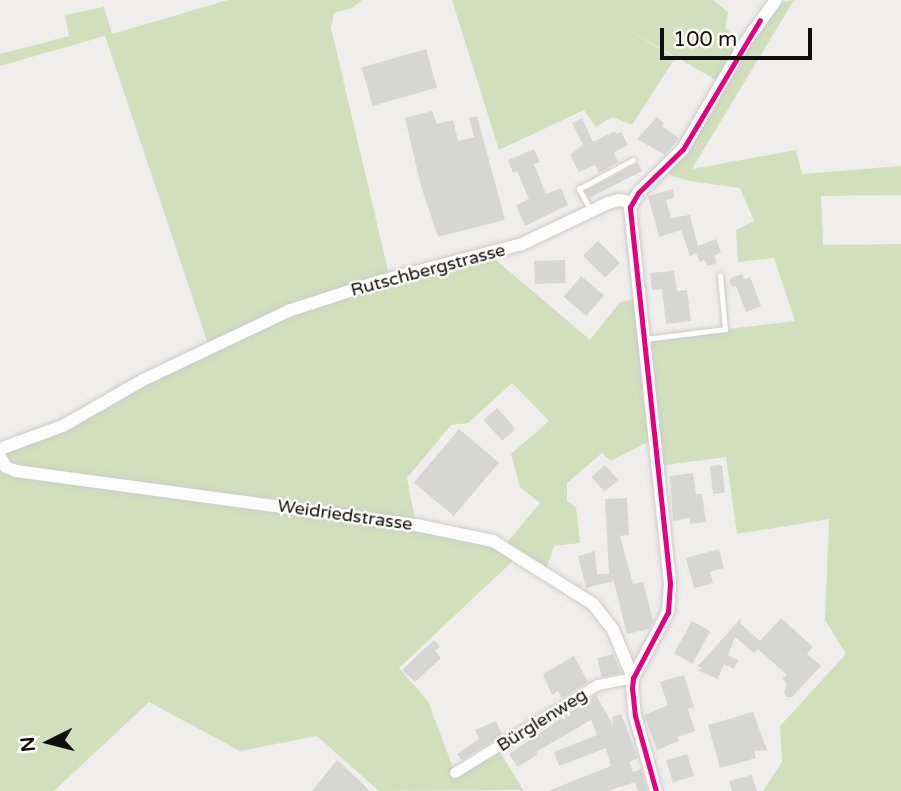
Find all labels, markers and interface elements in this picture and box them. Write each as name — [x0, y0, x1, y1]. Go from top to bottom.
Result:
scale bar — [663, 14, 815, 58]
text: 100 m — [673, 27, 737, 52]
street label: Rutschbergstrasse — [348, 239, 508, 301]
street label: Weidriedstrasse — [276, 495, 414, 535]
street label: Bürglenweg — [493, 684, 591, 756]
north arrow — [14, 707, 84, 777]
text: N — [16, 735, 40, 753]

